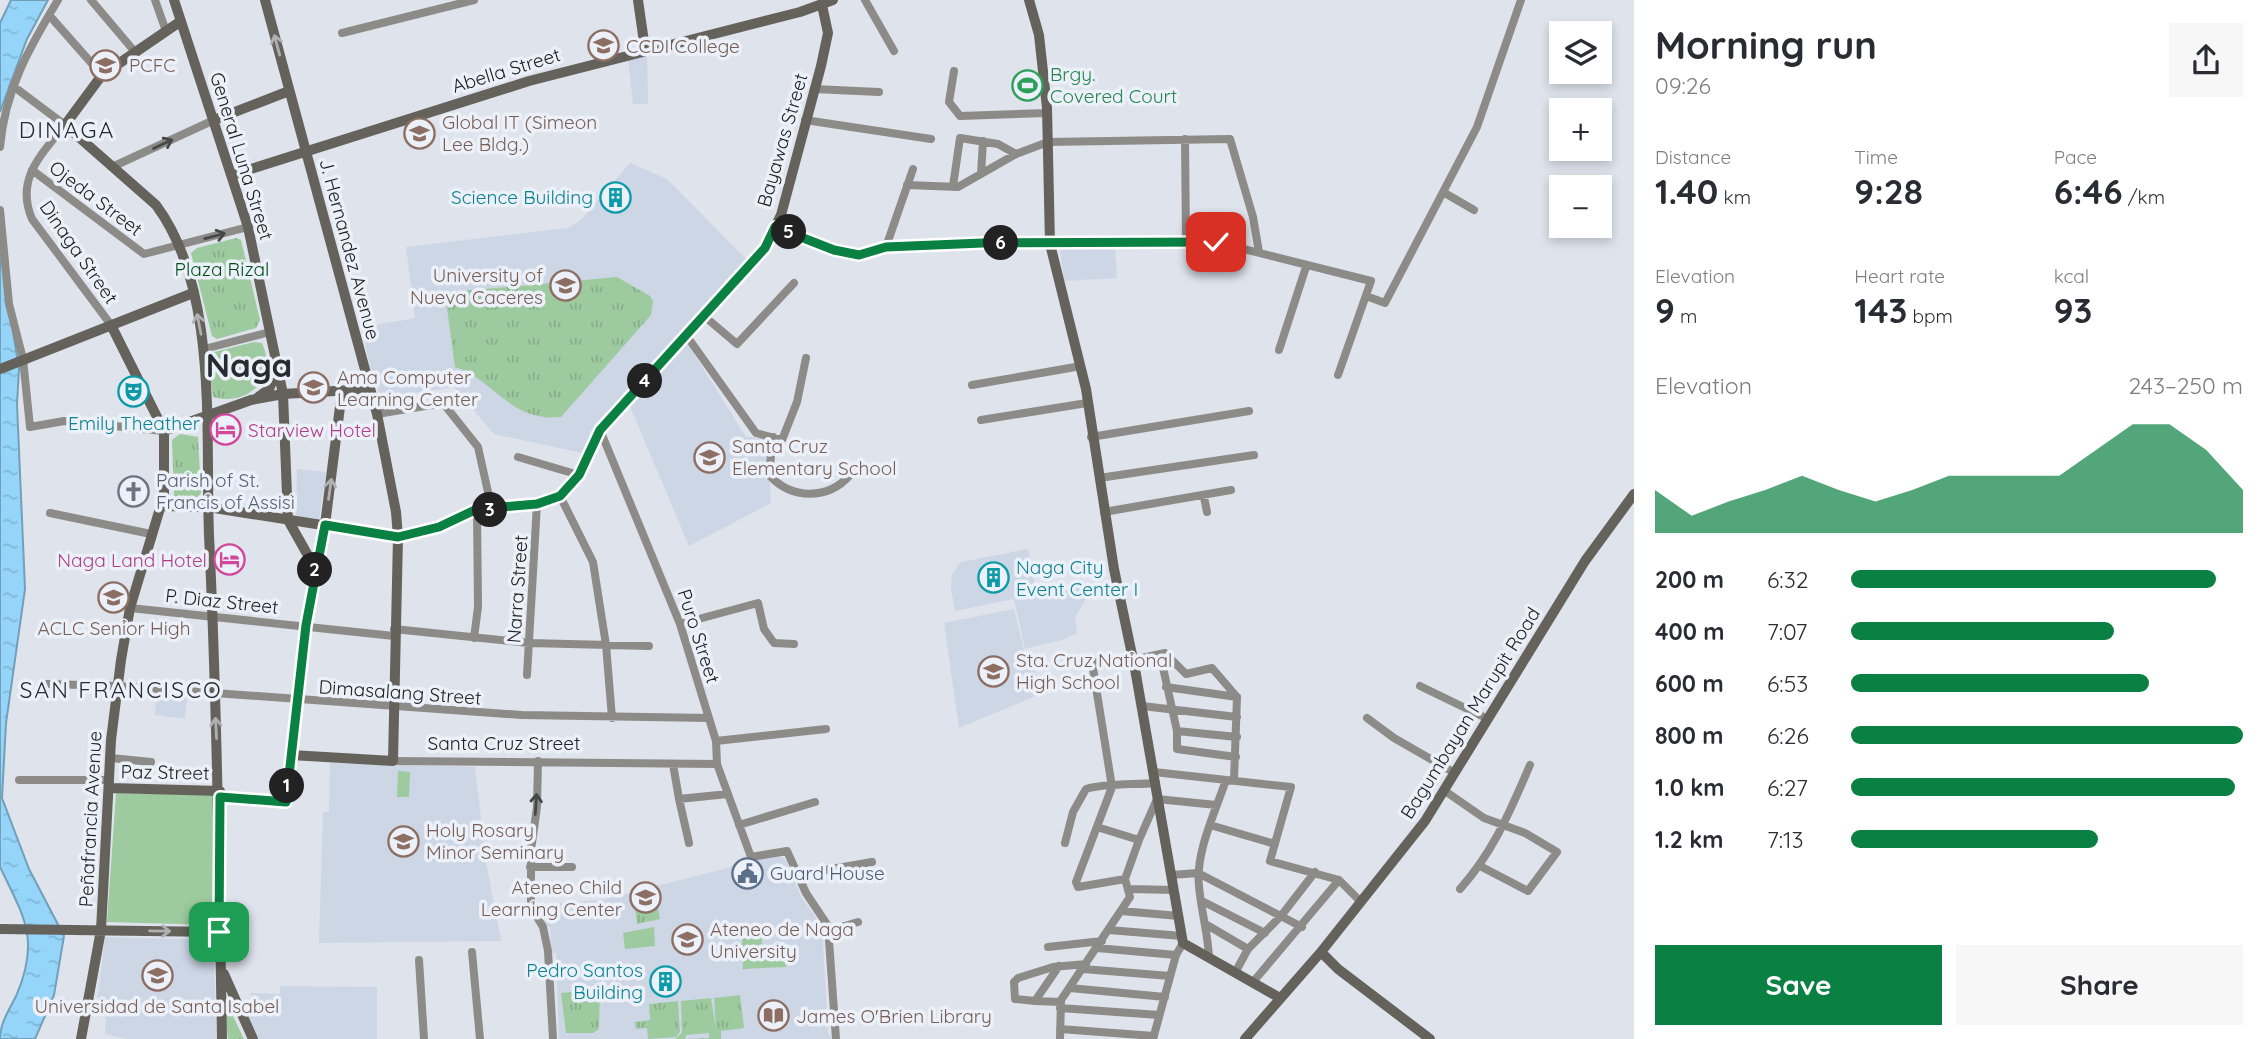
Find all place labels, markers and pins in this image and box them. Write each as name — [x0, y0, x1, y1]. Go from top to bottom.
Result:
school or university icon: CCDI College — [586, 29, 620, 63]
place label: CCDI College — [626, 34, 740, 58]
school or university icon: PCFC — [89, 48, 123, 82]
place label: PCFC — [129, 53, 176, 77]
place label: Brgy. Covered Court — [1050, 62, 1177, 108]
sports icon: Brgy. Covered Court — [1010, 68, 1044, 102]
place label: Global IT (Simeon Lee Bldg.) — [442, 110, 597, 156]
school or university icon: Global IT (Simeon Lee Bldg.) — [402, 116, 436, 150]
building icon: Science Building — [599, 180, 633, 214]
place label: Science Building — [451, 185, 593, 209]
pin — [1186, 212, 1246, 272]
pin: 5 — [772, 215, 806, 250]
pin: 6 — [984, 226, 1018, 260]
place label: University of Nueva Caceres — [410, 263, 543, 309]
school or university icon: University of Nueva Caceres — [549, 269, 583, 303]
pin: 4 — [628, 364, 662, 398]
place label: Ama Computer Learning Center — [337, 365, 479, 411]
school or university icon: Ama Computer Learning Center — [297, 371, 331, 405]
theatre icon: Emily Theather — [117, 375, 151, 409]
place label: Emily Theather — [68, 411, 201, 435]
hotel icon: Starview Hotel — [208, 413, 242, 447]
place label: Starview Hotel — [248, 418, 376, 442]
place label: Santa Cruz Elementary School — [732, 434, 897, 480]
school or university icon: Santa Cruz Elementary School — [692, 440, 726, 474]
place label: Parish of St. Francis of Assisi — [156, 468, 295, 514]
church icon: Parish of St. Francis of Assisi — [116, 474, 150, 508]
pin: 3 — [472, 492, 508, 528]
hotel icon: Naga Land Hotel — [213, 543, 247, 577]
place label: Naga Land Hotel — [57, 548, 207, 572]
pin: 2 — [298, 552, 332, 588]
place label: Naga City Event Center I — [1016, 555, 1138, 601]
building icon: Naga City Event Center I — [976, 561, 1010, 595]
school or university icon: ACLC Senior High — [97, 580, 131, 614]
place label: ACLC Senior High — [38, 616, 190, 640]
place label: Sta. Cruz National High School — [1016, 648, 1172, 694]
school or university icon: Sta. Cruz National High School — [976, 654, 1010, 688]
pin: 1 — [270, 768, 304, 804]
place label: Holy Rosary Minor Seminary — [426, 818, 564, 864]
school or university icon: Holy Rosary Minor Seminary — [386, 824, 420, 858]
public building icon: Guard House — [730, 856, 764, 890]
place label: Guard House — [770, 861, 885, 885]
place label: Ateneo Child Learning Center — [481, 875, 623, 921]
school or university icon: Ateneo Child Learning Center — [628, 881, 662, 915]
pin — [189, 902, 249, 962]
place label: Ateneo de Naga University — [710, 917, 854, 963]
school or university icon: Ateneo de Naga University — [670, 923, 704, 957]
school or university icon: Universidad de Santa Isabel — [140, 958, 174, 992]
place label: Pedro Santos Building — [526, 958, 643, 1004]
building icon: Pedro Santos Building — [649, 964, 683, 998]
place label: Universidad de Santa Isabel — [34, 994, 280, 1018]
library icon: James O'Brien Library — [756, 999, 790, 1033]
place label: James O'Brien Library — [796, 1004, 992, 1028]

